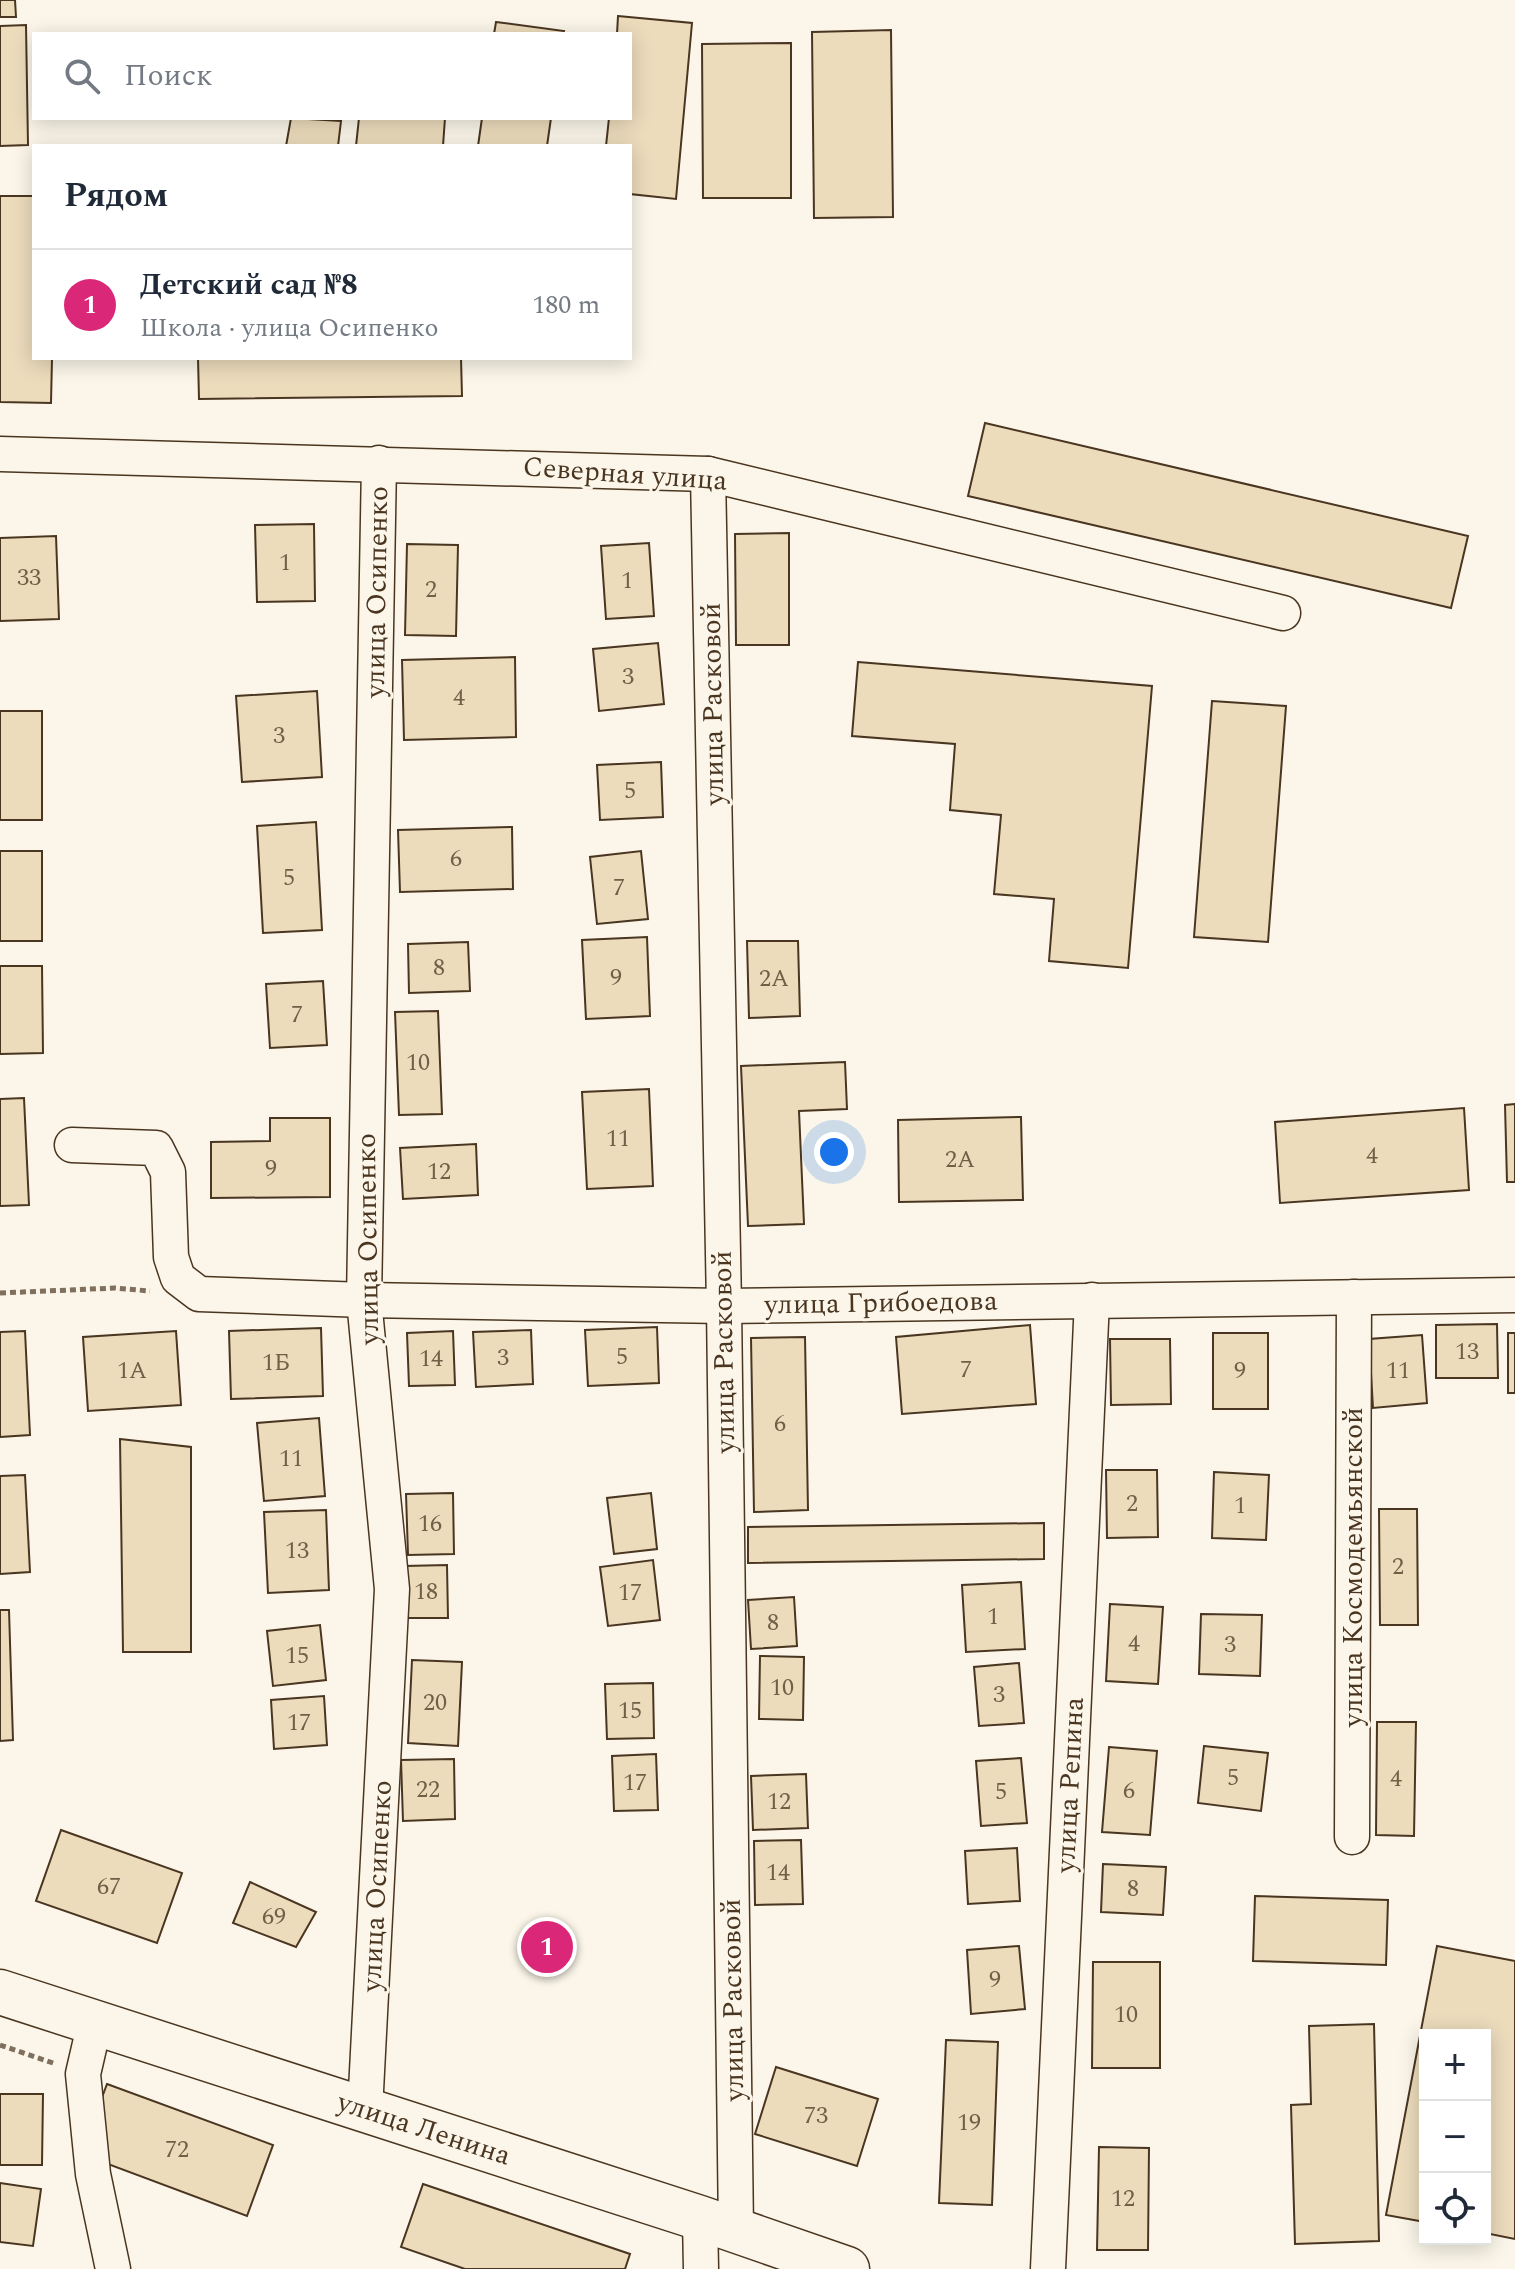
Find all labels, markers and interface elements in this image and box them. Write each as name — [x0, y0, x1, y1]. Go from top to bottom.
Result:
search box — [32, 32, 632, 120]
text: Поиск — [124, 53, 213, 99]
icon: search — [60, 54, 104, 98]
text: Рядом — [64, 170, 168, 222]
text: Детский сад №8 — [140, 262, 358, 308]
text: 1 — [83, 285, 97, 325]
text: 180 m — [532, 285, 600, 325]
text: Школа · улица Осипенко — [140, 308, 439, 348]
street label: Северная улица — [521, 445, 729, 503]
street label: улица Осипенко — [354, 486, 400, 699]
house number: 1 — [279, 545, 291, 581]
house number: 33 — [17, 560, 41, 596]
house number: 1 — [621, 563, 633, 599]
house number: 2 — [425, 572, 437, 608]
street label: улица Расковой — [690, 602, 736, 807]
house number: 3 — [622, 659, 634, 695]
house number: 4 — [453, 680, 465, 716]
house number: 3 — [273, 718, 285, 754]
house number: 5 — [624, 773, 636, 809]
house number: 6 — [450, 841, 462, 877]
house number: 5 — [283, 860, 295, 896]
house number: 7 — [613, 870, 625, 906]
house number: 8 — [433, 950, 445, 986]
house number: 9 — [610, 960, 622, 996]
house number: 2А — [759, 961, 789, 997]
house number: 7 — [291, 997, 303, 1033]
house number: 10 — [406, 1045, 430, 1081]
house number: 11 — [606, 1121, 630, 1157]
your location — [814, 1132, 854, 1172]
street label: улица Осипенко — [345, 1133, 391, 1346]
house number: 4 — [1366, 1138, 1378, 1174]
house number: 2А — [945, 1142, 975, 1178]
house number: 9 — [265, 1151, 277, 1187]
house number: 12 — [427, 1154, 451, 1190]
street label: улица Расковой — [701, 1250, 747, 1455]
street label: улица Грибоедова — [763, 1279, 998, 1327]
house number: 13 — [1455, 1334, 1479, 1370]
house number: 5 — [616, 1339, 628, 1375]
house number: 3 — [497, 1340, 509, 1376]
house number: 14 — [419, 1341, 443, 1377]
house number: 1Б — [262, 1345, 290, 1381]
house number: 7 — [960, 1352, 972, 1388]
house number: 1А — [117, 1353, 147, 1389]
house number: 9 — [1234, 1353, 1246, 1389]
house number: 11 — [1386, 1353, 1410, 1389]
house number: 6 — [774, 1406, 786, 1442]
street label: улица Космодемьянской — [1332, 1407, 1375, 1728]
house number: 11 — [279, 1441, 303, 1477]
house number: 2 — [1126, 1486, 1138, 1522]
house number: 1 — [1234, 1488, 1246, 1524]
house number: 16 — [418, 1506, 442, 1542]
house number: 13 — [285, 1533, 309, 1569]
house number: 2 — [1392, 1549, 1404, 1585]
house number: 18 — [414, 1574, 438, 1610]
house number: 17 — [618, 1575, 642, 1611]
house number: 1 — [987, 1599, 999, 1635]
house number: 8 — [767, 1605, 779, 1641]
house number: 4 — [1128, 1626, 1140, 1662]
house number: 3 — [1224, 1627, 1236, 1663]
house number: 15 — [285, 1638, 309, 1674]
house number: 10 — [770, 1670, 794, 1706]
house number: 3 — [993, 1677, 1005, 1713]
house number: 20 — [423, 1685, 447, 1721]
house number: 15 — [618, 1693, 642, 1729]
street label: улица Репина — [1044, 1696, 1096, 1875]
house number: 17 — [287, 1705, 311, 1741]
house number: 5 — [1227, 1760, 1239, 1796]
house number: 4 — [1390, 1761, 1402, 1797]
house number: 17 — [623, 1765, 647, 1801]
house number: 22 — [416, 1772, 440, 1808]
house number: 6 — [1123, 1773, 1135, 1809]
house number: 5 — [995, 1774, 1007, 1810]
street label: улица Осипенко — [350, 1779, 404, 1994]
house number: 12 — [767, 1784, 791, 1820]
house number: 14 — [766, 1855, 790, 1891]
house number: 67 — [97, 1869, 121, 1905]
house number: 8 — [1127, 1871, 1139, 1907]
street label: улица Расковой — [710, 1898, 756, 2103]
house number: 69 — [262, 1899, 286, 1935]
pin: 1 — [521, 1917, 573, 1977]
house number: 9 — [989, 1962, 1001, 1998]
house number: 10 — [1114, 1997, 1138, 2033]
map controls — [1419, 2029, 1491, 2245]
button: + — [1419, 2029, 1491, 2101]
street label: улица Ленина — [331, 2080, 516, 2177]
house number: 73 — [804, 2098, 828, 2134]
button: − — [1419, 2101, 1491, 2173]
house number: 19 — [957, 2105, 981, 2141]
house number: 72 — [165, 2132, 189, 2168]
button: locate — [1419, 2173, 1491, 2245]
house number: 12 — [1111, 2181, 1135, 2217]

